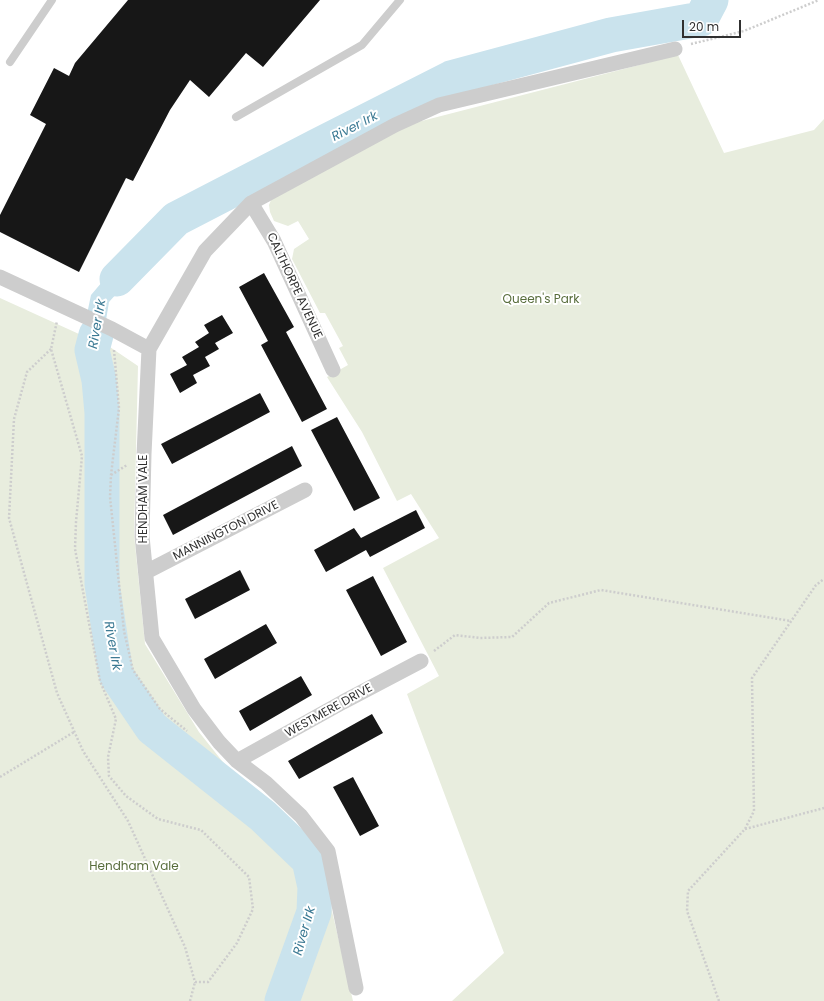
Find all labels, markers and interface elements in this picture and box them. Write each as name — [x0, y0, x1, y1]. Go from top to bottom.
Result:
scale bar — [684, 12, 743, 38]
text: 20 m — [689, 18, 719, 35]
water label: River Irk — [329, 109, 381, 145]
street label: CALTHORPE AVENUE — [263, 231, 325, 341]
park label: Queen's Park — [503, 293, 579, 307]
water label: River Irk — [86, 298, 110, 350]
street label: HENDHAM VALE — [137, 455, 151, 543]
street label: MANNINGTON DRIVE — [171, 498, 281, 564]
water label: River Irk — [100, 620, 124, 672]
street label: WESTMERE DRIVE — [283, 681, 375, 741]
park label: Hendham Vale — [89, 860, 179, 874]
water label: River Irk — [291, 905, 319, 957]

